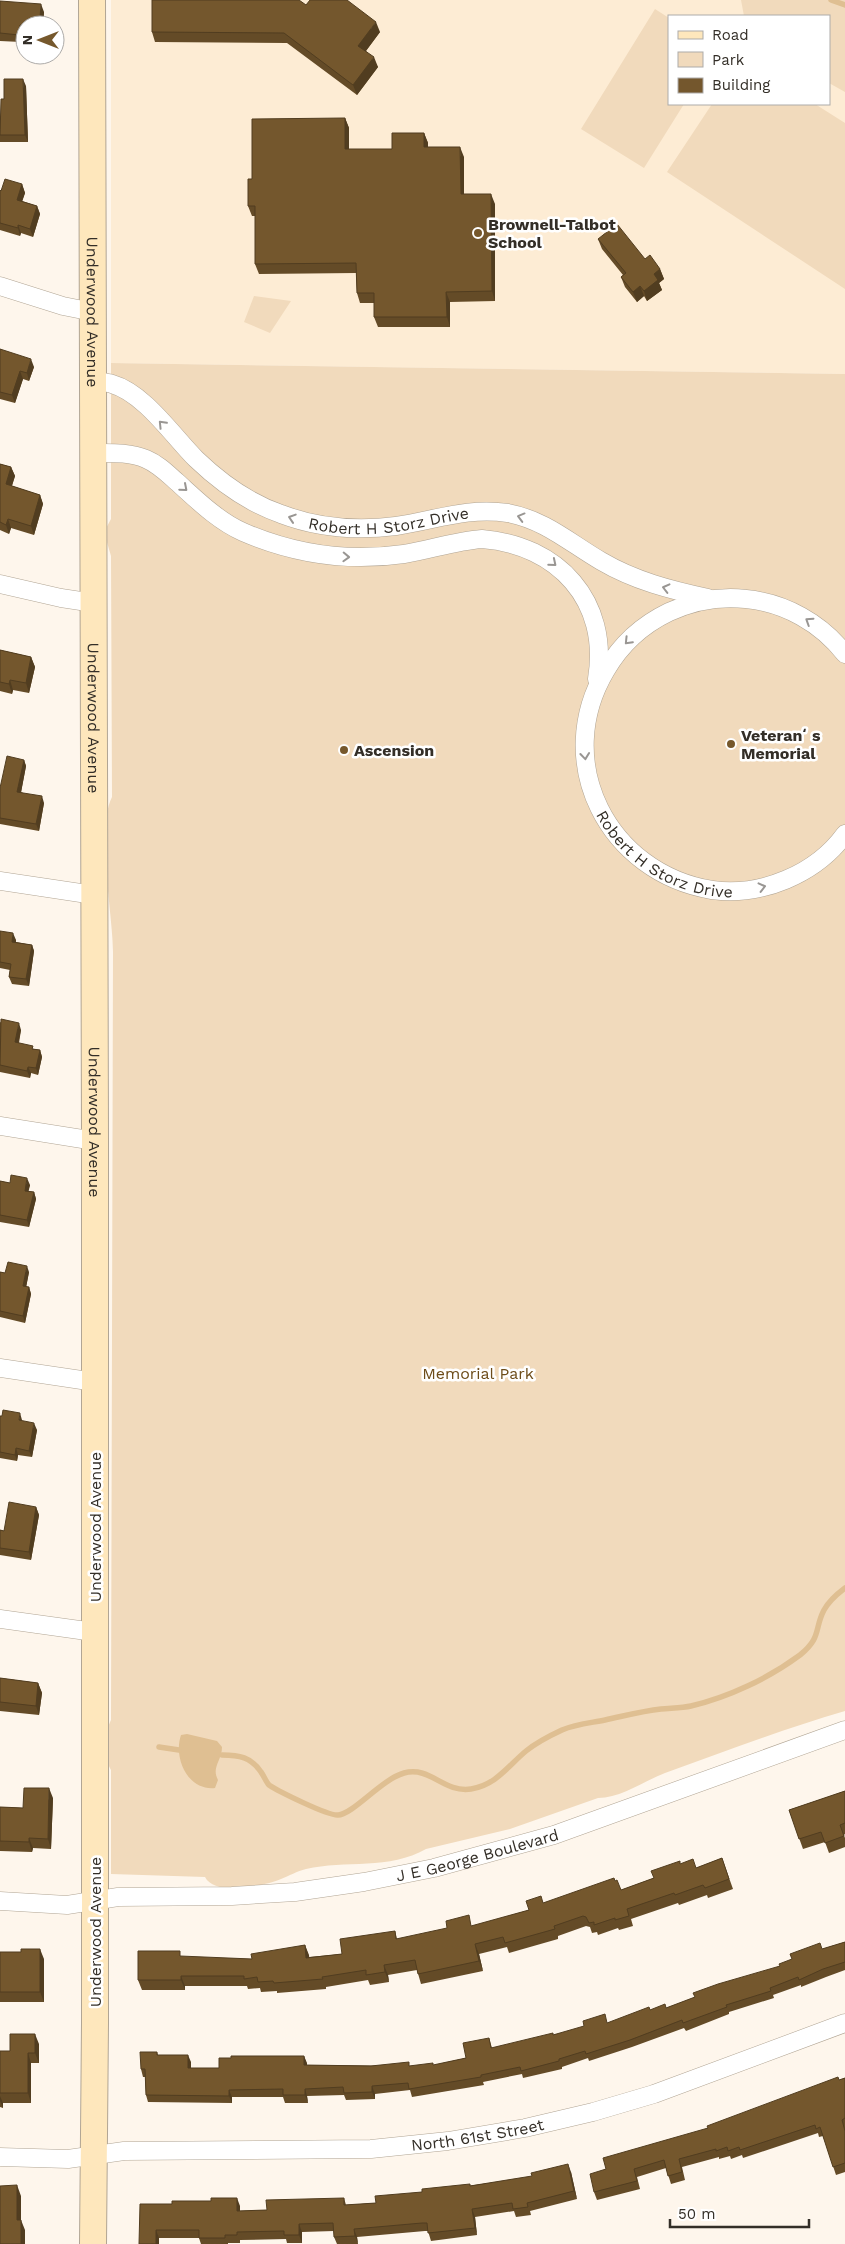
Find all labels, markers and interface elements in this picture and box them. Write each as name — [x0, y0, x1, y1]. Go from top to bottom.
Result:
north arrow — [15, 15, 65, 65]
legend — [668, 15, 830, 105]
text: Road — [712, 26, 749, 44]
text: N — [19, 35, 35, 45]
text: Park — [712, 51, 745, 69]
text: Building — [712, 76, 770, 94]
place label: Brownell-Talbot School — [488, 215, 616, 252]
marker: Brownell-Talbot School — [472, 227, 484, 239]
street label: Underwood Avenue — [83, 237, 102, 387]
one-way arrow — [159, 420, 168, 429]
one-way arrow — [178, 482, 187, 491]
street label: Robert H Storz Drive — [307, 503, 470, 538]
one-way arrow — [518, 512, 526, 522]
one-way arrow — [288, 514, 297, 524]
one-way arrow — [342, 552, 350, 562]
one-way arrow — [548, 558, 557, 567]
one-way arrow — [661, 583, 670, 594]
one-way arrow — [806, 618, 815, 628]
one-way arrow — [625, 635, 634, 644]
street label: Underwood Avenue — [84, 643, 103, 793]
place label: Veteranʻs Memorial — [741, 726, 821, 763]
marker: Veteranʻs Memorial — [725, 738, 737, 750]
place label: Ascension — [354, 741, 434, 760]
marker: Ascension — [338, 744, 350, 756]
one-way arrow — [580, 752, 591, 760]
street label: Robert H Storz Drive — [592, 807, 733, 901]
one-way arrow — [758, 882, 767, 893]
street label: Underwood Avenue — [85, 1047, 104, 1197]
park label: Memorial Park — [422, 1364, 534, 1383]
street label: Underwood Avenue — [86, 1452, 105, 1602]
street label: J E George Boulevard — [394, 1825, 561, 1885]
street label: Underwood Avenue — [86, 1857, 105, 2007]
street label: North 61st Street — [410, 2115, 546, 2155]
scale bar — [670, 2196, 809, 2228]
text: 50 m — [678, 2205, 715, 2223]

